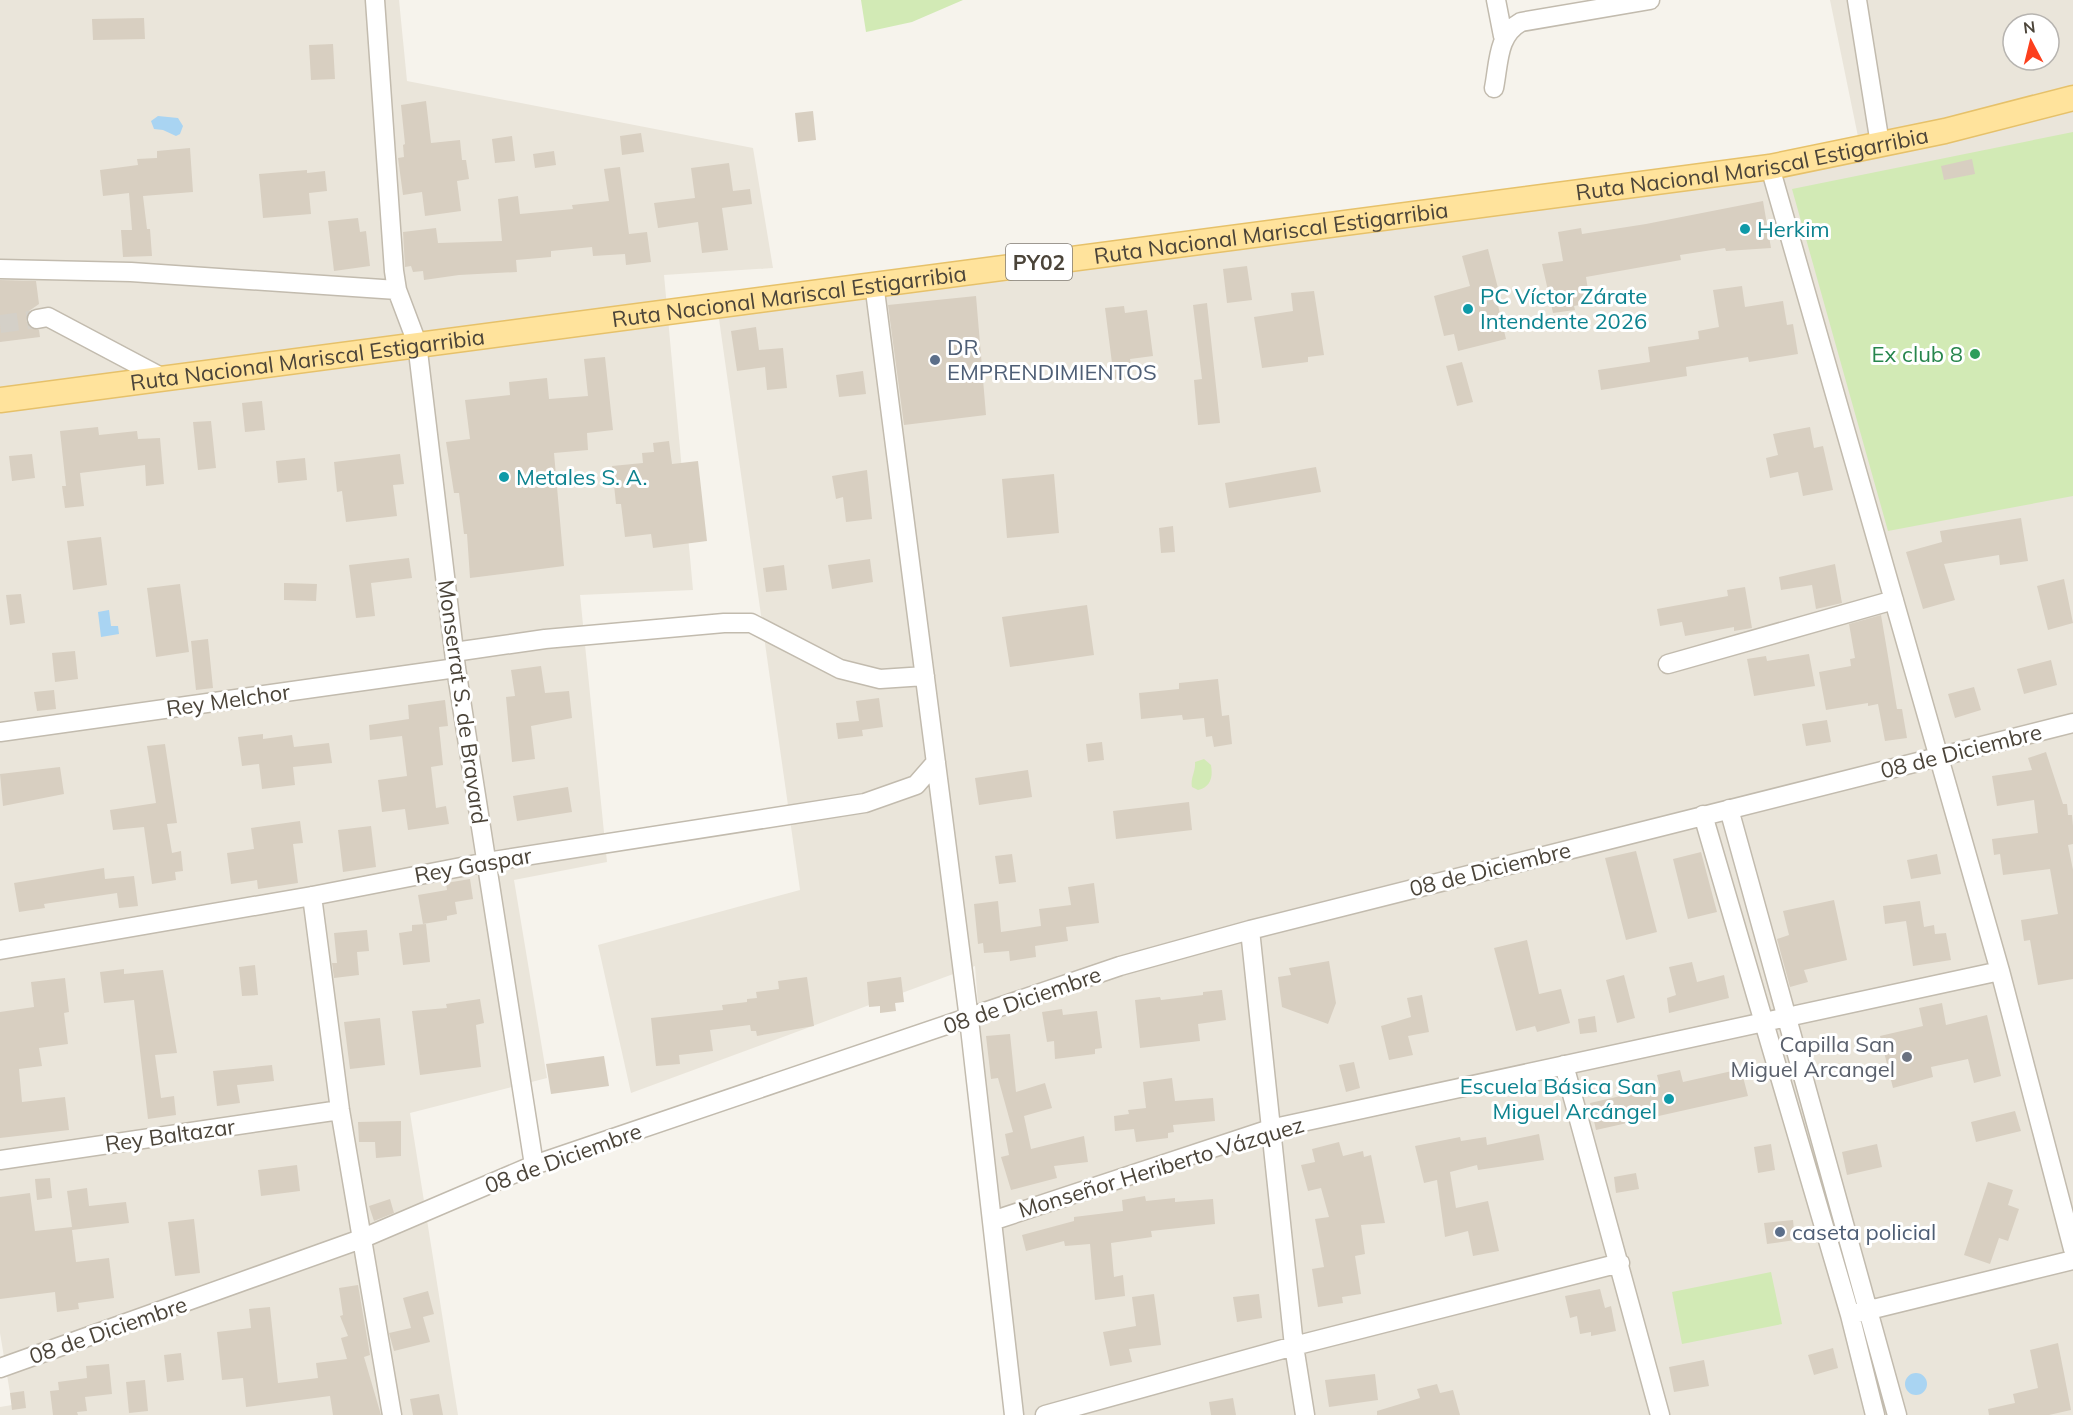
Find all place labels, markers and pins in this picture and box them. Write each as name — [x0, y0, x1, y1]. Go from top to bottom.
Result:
place label: Herkim — [1757, 215, 1830, 243]
marker: Herkim — [1738, 222, 1752, 236]
place label: PC Víctor Zárate Intendente 2026 — [1480, 282, 1647, 335]
marker: PC Víctor Zárate Intendente 2026 — [1461, 302, 1475, 316]
place label: DR EMPRENDIMIENTOS — [947, 333, 1157, 386]
place label: Ex club 8 — [1872, 340, 1963, 368]
marker: Ex club 8 — [1968, 347, 1982, 361]
marker: DR EMPRENDIMIENTOS — [928, 353, 942, 367]
place label: Metales S. A. — [516, 463, 647, 491]
marker: Metales S. A. — [497, 470, 511, 484]
place label: Capilla San Miguel Arcangel — [1731, 1030, 1895, 1083]
marker: Capilla San Miguel Arcangel — [1900, 1050, 1914, 1064]
place label: Escuela Básica San Miguel Arcángel — [1460, 1072, 1657, 1125]
marker: Escuela Básica San Miguel Arcángel — [1662, 1092, 1676, 1106]
place label: caseta policial — [1792, 1218, 1936, 1246]
marker: caseta policial — [1773, 1225, 1787, 1239]

